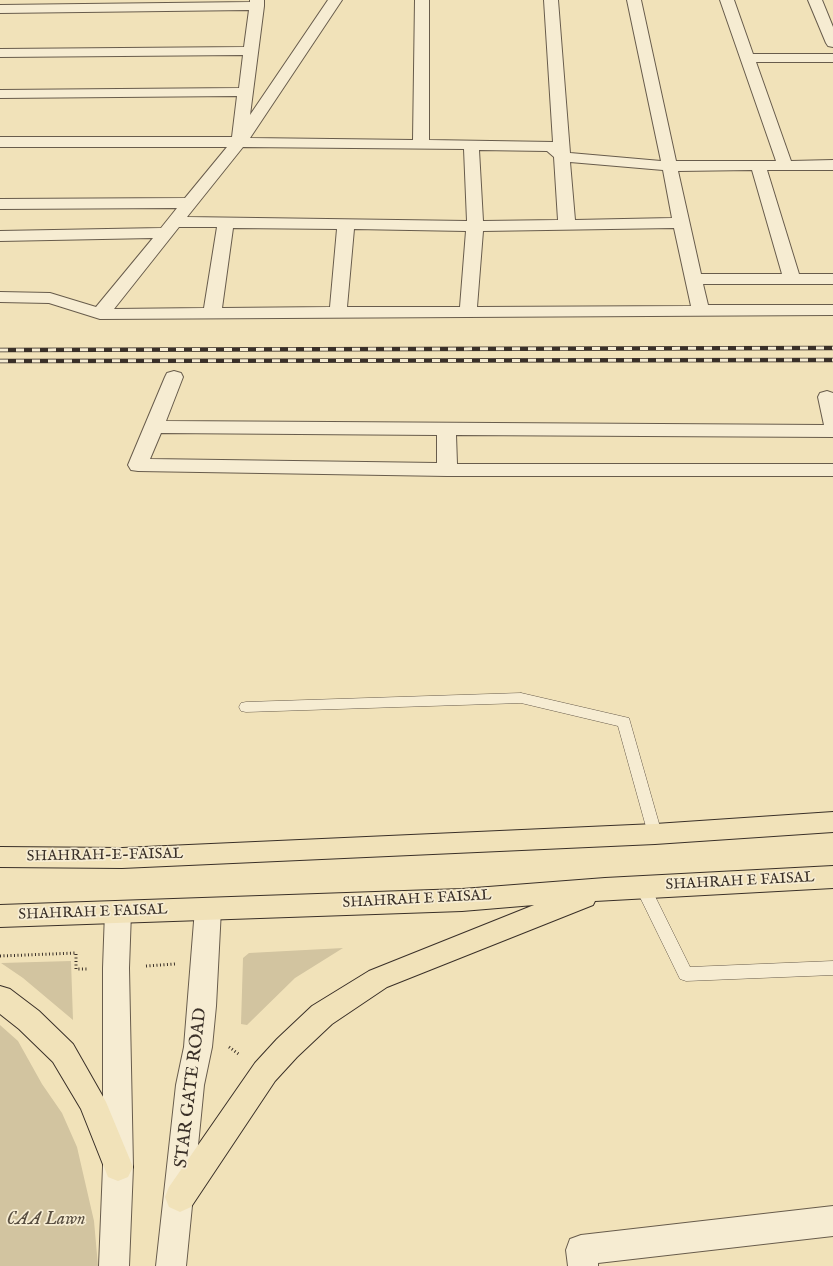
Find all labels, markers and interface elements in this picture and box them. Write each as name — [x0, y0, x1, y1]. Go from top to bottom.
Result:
street label: SHAHRAH-E-FAISAL — [27, 846, 183, 866]
street label: SHAHRAH E FAISAL — [665, 869, 815, 895]
street label: SHAHRAH E FAISAL — [342, 887, 492, 913]
street label: SHAHRAH E FAISAL — [18, 901, 168, 925]
street label: STAR GATE ROAD — [171, 1007, 213, 1169]
park label: CAA Lawn — [7, 1209, 85, 1231]

